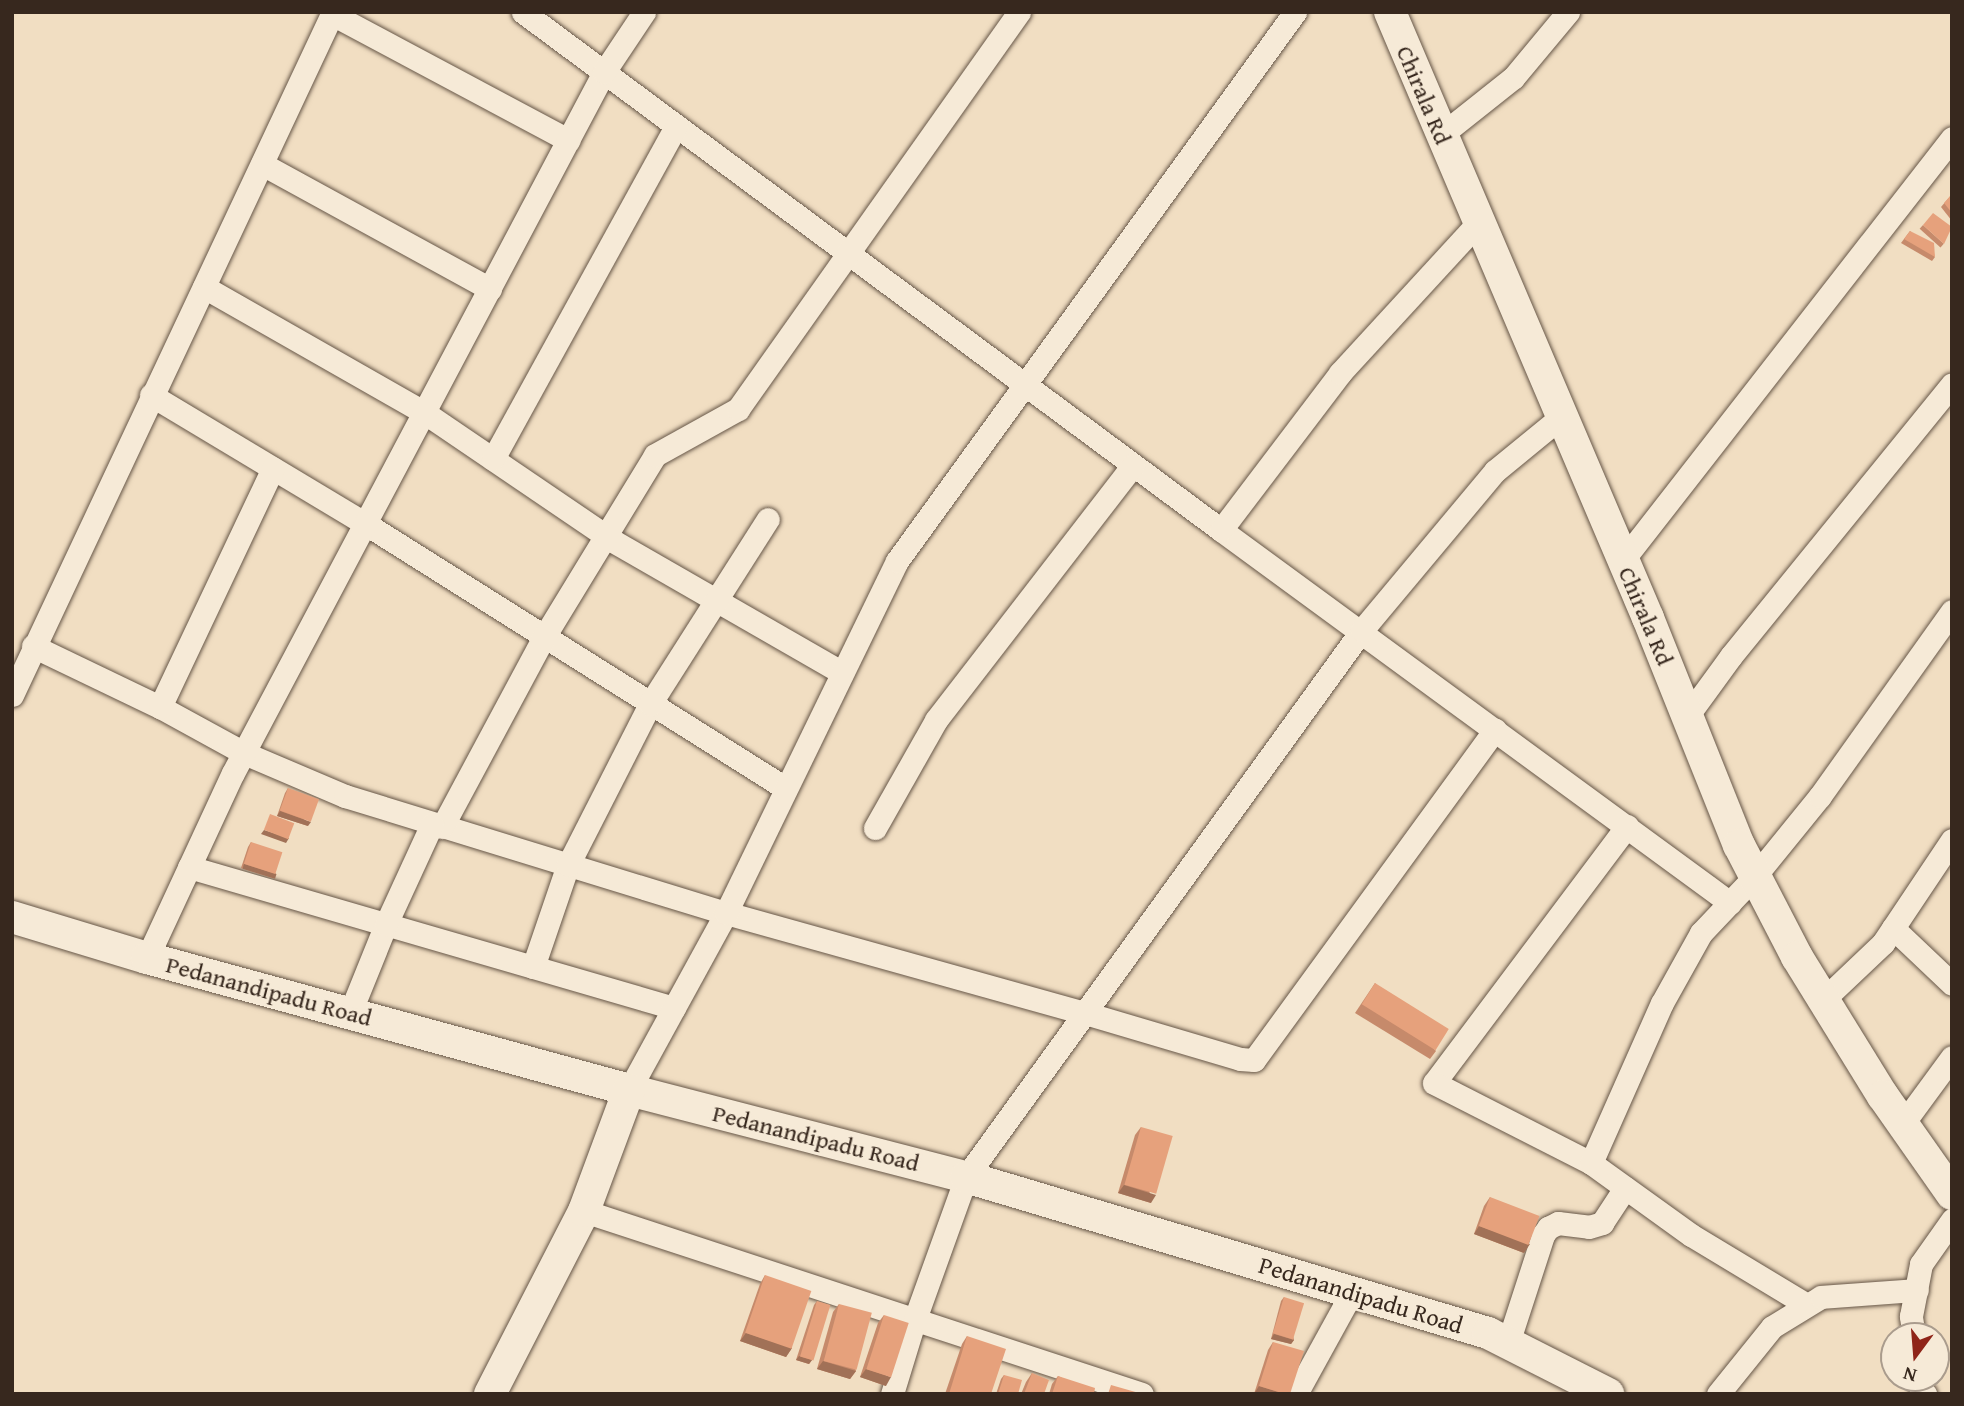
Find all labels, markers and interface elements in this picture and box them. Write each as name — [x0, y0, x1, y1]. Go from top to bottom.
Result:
street label: Chirala Rd — [1390, 41, 1458, 149]
street label: Chirala Rd — [1612, 562, 1680, 670]
street label: Pedanandipadu Road — [163, 950, 375, 1032]
street label: Pedanandipadu Road — [710, 1098, 922, 1178]
street label: Pedanandipadu Road — [1256, 1250, 1466, 1340]
north arrow — [1880, 1322, 1950, 1392]
text: N — [1900, 1360, 1920, 1390]

